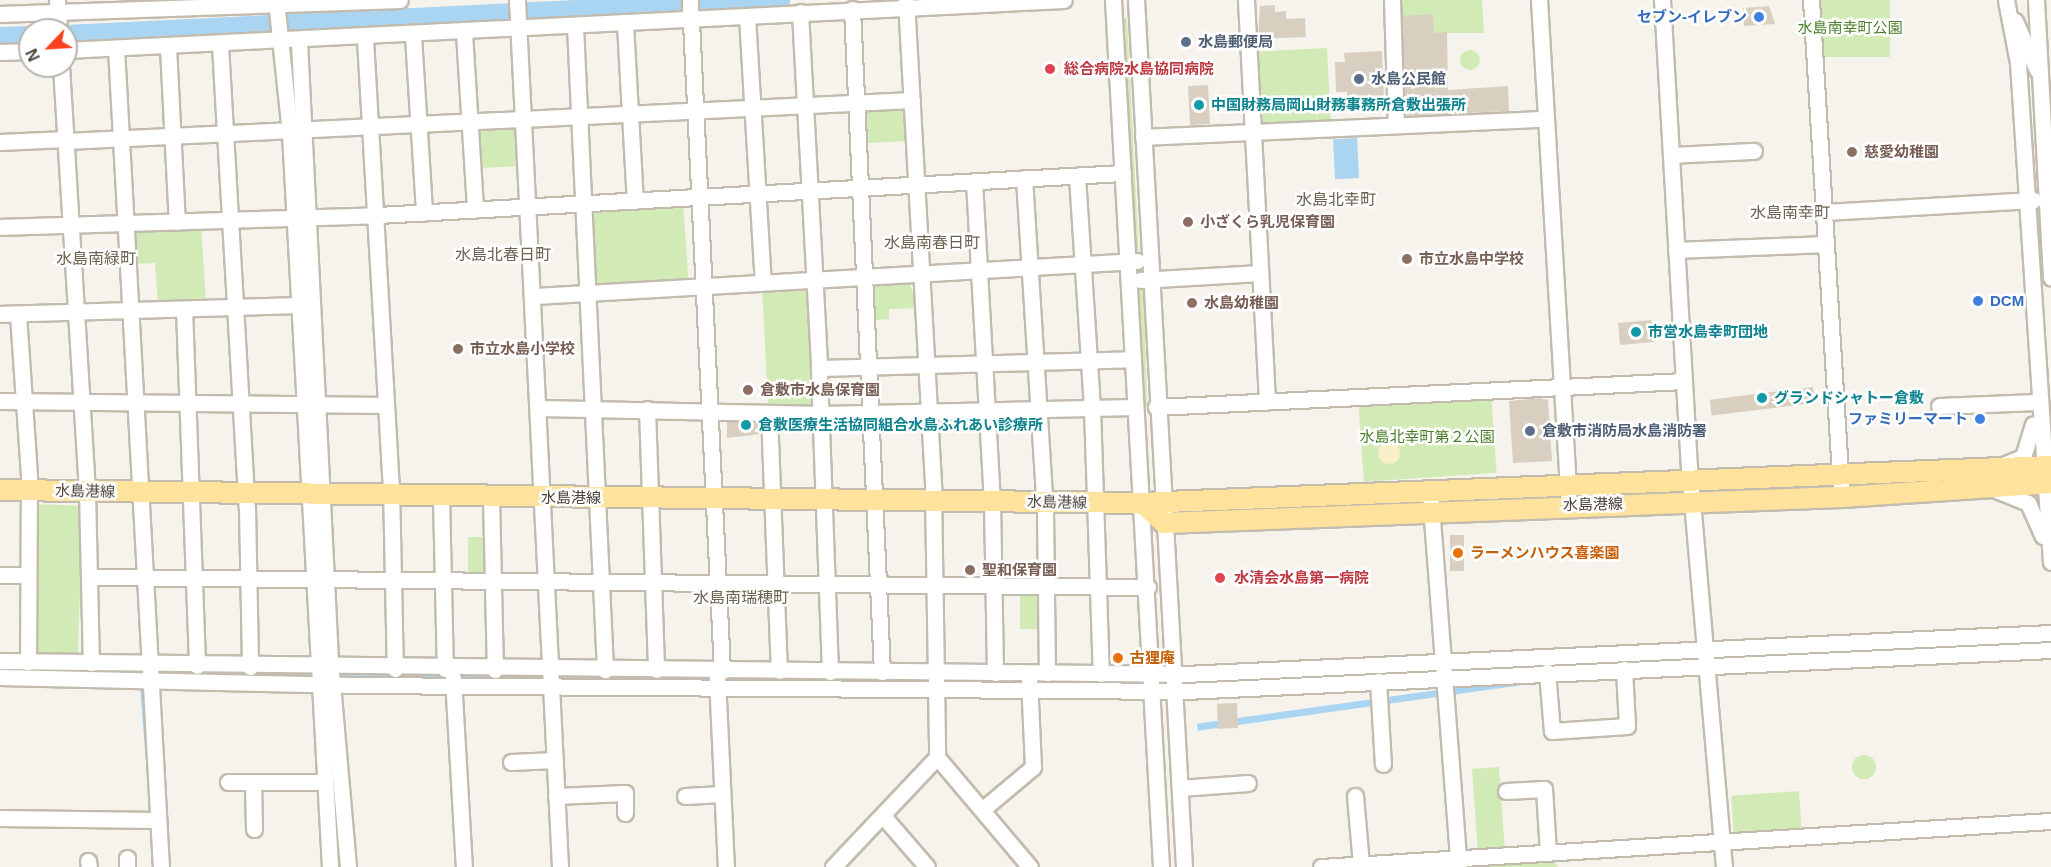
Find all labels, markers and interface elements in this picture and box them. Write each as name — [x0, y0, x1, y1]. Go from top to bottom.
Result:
place label: セブン-イレブン — [1637, 8, 1747, 26]
marker: セブン-イレブン — [1752, 10, 1766, 24]
north arrow — [18, 18, 78, 78]
park label: 水島南幸町公園 — [1798, 19, 1902, 37]
place label: 水島郵便局 — [1198, 33, 1273, 51]
marker: 水島郵便局 — [1179, 35, 1193, 49]
text: N — [23, 46, 43, 64]
marker: 総合病院水島協同病院 — [1041, 60, 1059, 78]
place label: 総合病院水島協同病院 — [1064, 60, 1214, 78]
place label: 水島公民館 — [1371, 70, 1446, 88]
marker: 水島公民館 — [1352, 72, 1366, 86]
place label: 中国財務局岡山財務事務所倉敷出張所 — [1211, 96, 1466, 114]
marker: 中国財務局岡山財務事務所倉敷出張所 — [1192, 98, 1206, 112]
place label: 慈愛幼稚園 — [1864, 143, 1939, 161]
marker: 慈愛幼稚園 — [1845, 145, 1859, 159]
district label: 水島北幸町 — [1296, 190, 1376, 210]
district label: 水島南幸町 — [1750, 203, 1830, 223]
place label: 小ざくら乳児保育園 — [1200, 213, 1335, 231]
marker: 小ざくら乳児保育園 — [1181, 215, 1195, 229]
district label: 水島南春日町 — [884, 233, 980, 253]
district label: 水島北春日町 — [455, 245, 551, 265]
district label: 水島南緑町 — [56, 249, 136, 269]
place label: 市立水島中学校 — [1419, 250, 1524, 268]
marker: 市立水島中学校 — [1400, 252, 1414, 266]
place label: DCM — [1990, 292, 2024, 310]
place label: 水島幼稚園 — [1204, 294, 1279, 312]
marker: DCM — [1971, 294, 1985, 308]
marker: 水島幼稚園 — [1185, 296, 1199, 310]
place label: 市営水島幸町団地 — [1648, 323, 1768, 341]
marker: 市営水島幸町団地 — [1629, 325, 1643, 339]
place label: 市立水島小学校 — [470, 340, 575, 358]
marker: 市立水島小学校 — [451, 342, 465, 356]
place label: 倉敷市水島保育園 — [760, 381, 880, 399]
marker: 倉敷市水島保育園 — [741, 383, 755, 397]
place label: グランドシャトー倉敷 — [1774, 389, 1924, 407]
marker: グランドシャトー倉敷 — [1755, 391, 1769, 405]
place label: ファミリーマート — [1848, 410, 1968, 428]
marker: ファミリーマート — [1973, 412, 1987, 426]
place label: 倉敷医療生活協同組合水島ふれあい診療所 — [758, 416, 1043, 434]
marker: 倉敷医療生活協同組合水島ふれあい診療所 — [739, 418, 753, 432]
place label: 倉敷市消防局水島消防署 — [1542, 422, 1707, 440]
marker: 倉敷市消防局水島消防署 — [1523, 424, 1537, 438]
park label: 水島北幸町第２公園 — [1360, 428, 1494, 446]
street label: 水島港線 — [55, 481, 115, 501]
street label: 水島港線 — [541, 489, 601, 507]
street label: 水島港線 — [1027, 492, 1087, 512]
street label: 水島港線 — [1563, 494, 1623, 514]
place label: ラーメンハウス喜楽園 — [1470, 544, 1620, 562]
marker: ラーメンハウス喜楽園 — [1451, 546, 1465, 560]
place label: 聖和保育園 — [982, 561, 1057, 579]
marker: 聖和保育園 — [963, 563, 977, 577]
marker: 水清会水島第一病院 — [1211, 569, 1229, 587]
place label: 水清会水島第一病院 — [1234, 569, 1369, 587]
district label: 水島南瑞穂町 — [693, 588, 789, 608]
place label: 古狸庵 — [1130, 649, 1175, 667]
marker: 古狸庵 — [1111, 651, 1125, 665]

